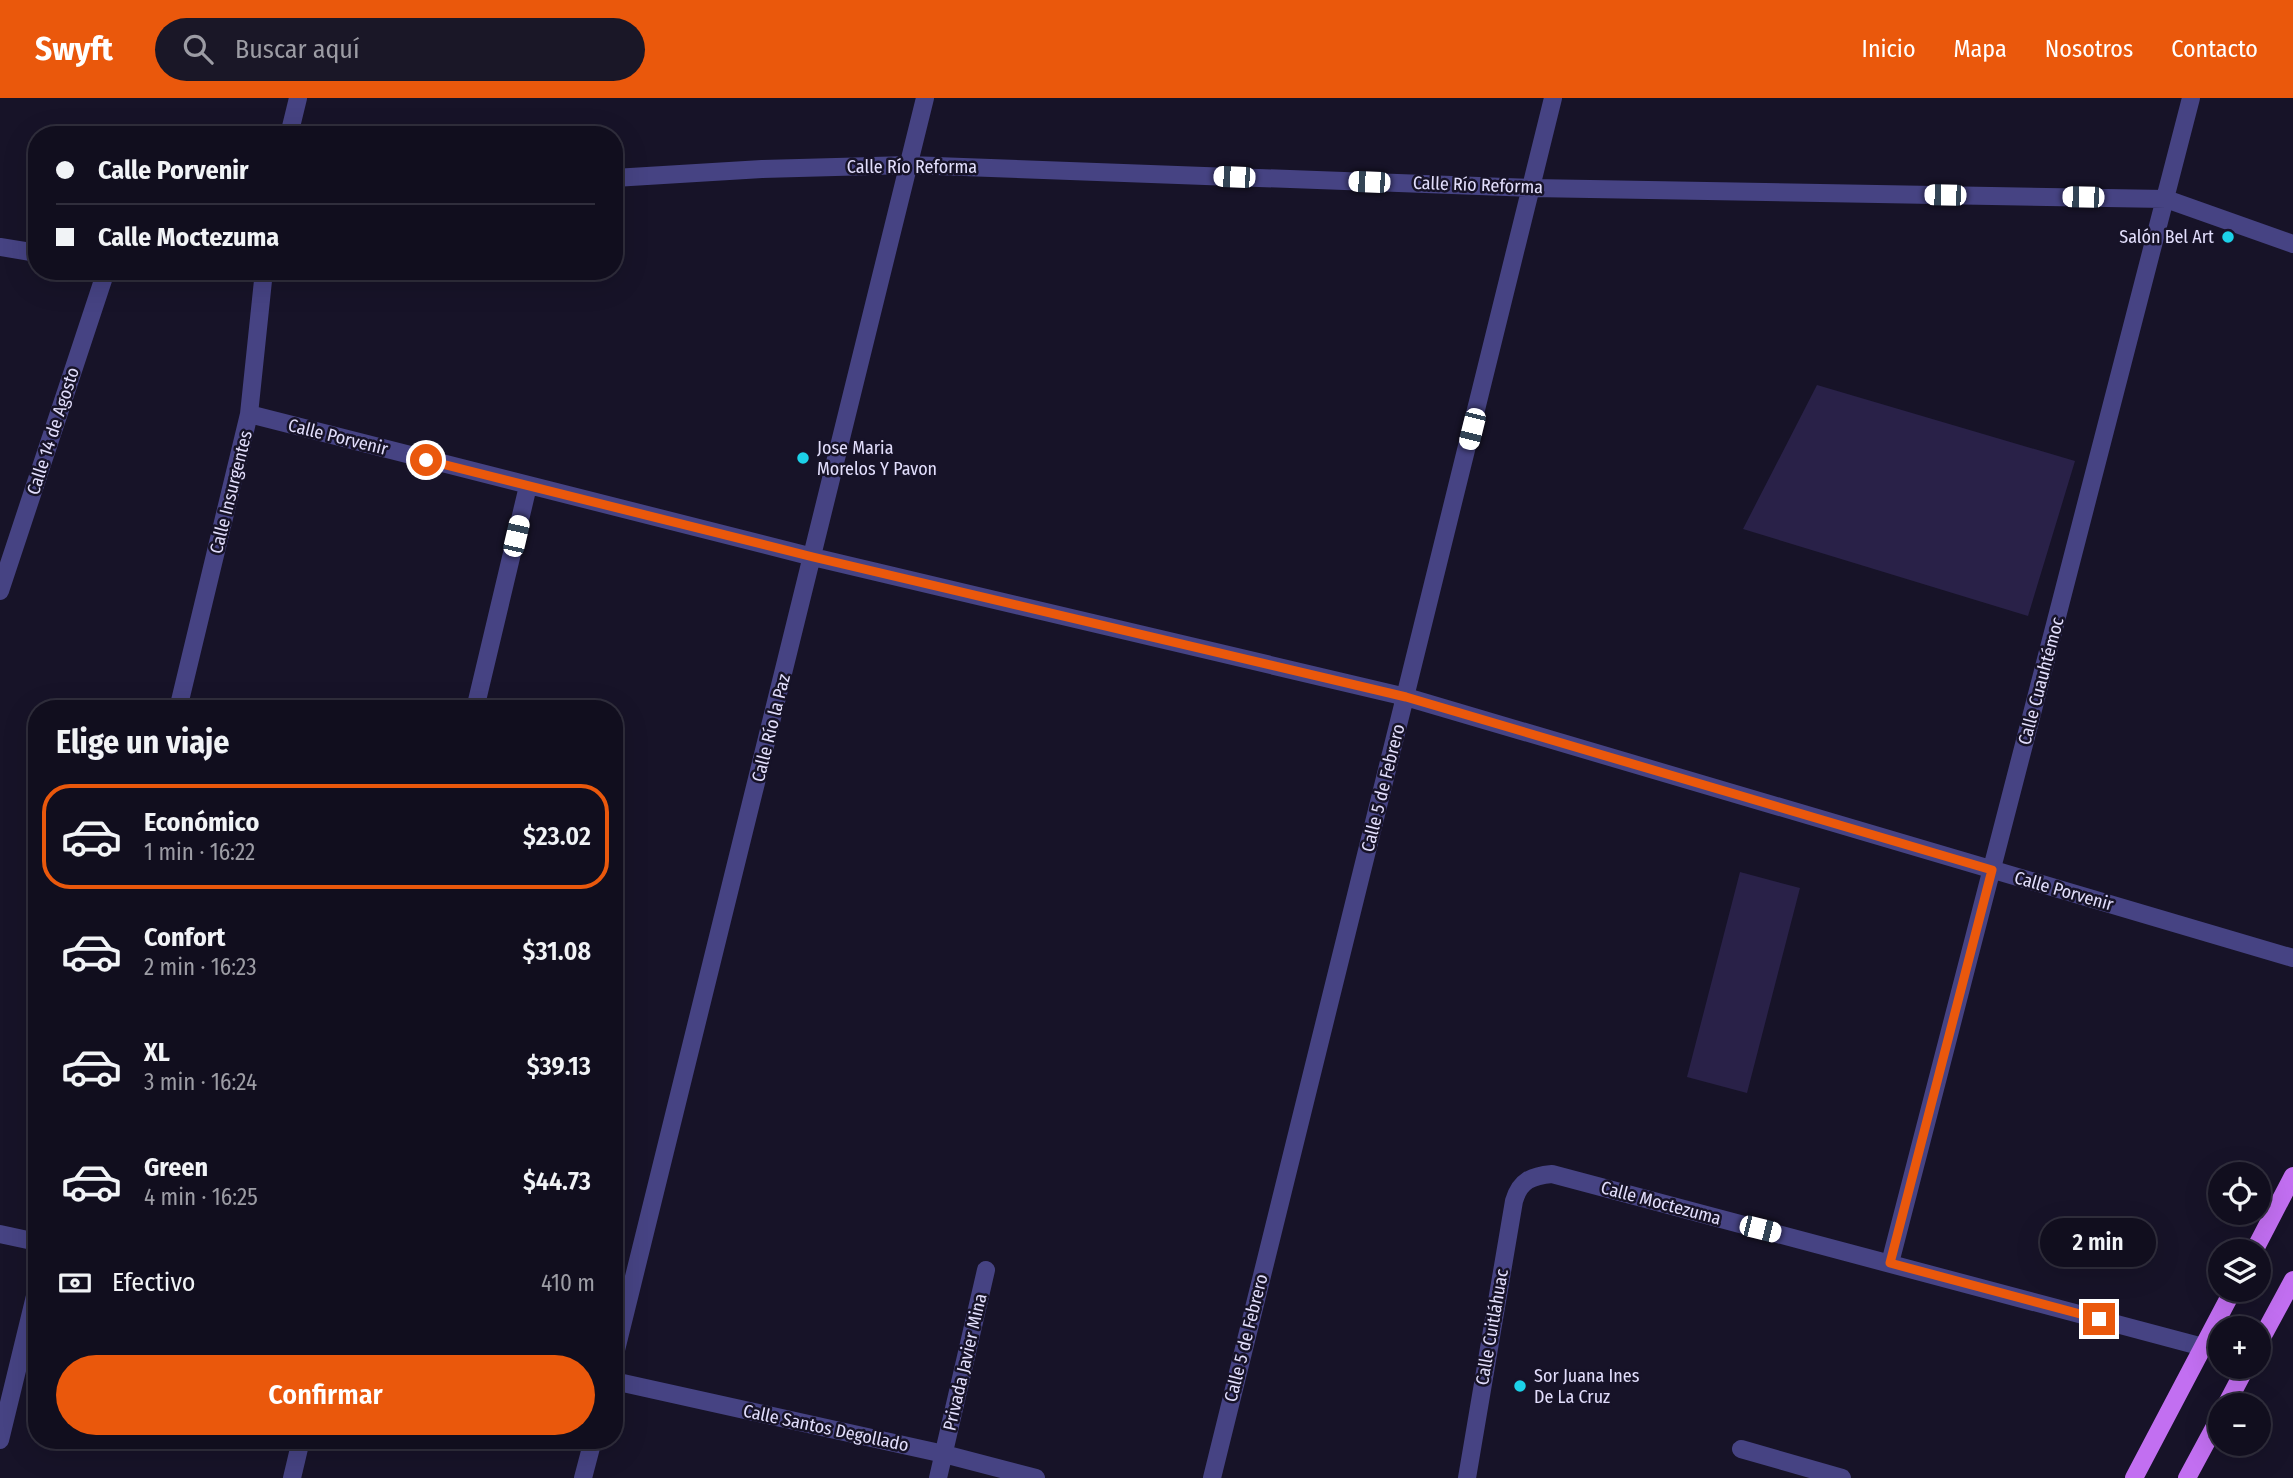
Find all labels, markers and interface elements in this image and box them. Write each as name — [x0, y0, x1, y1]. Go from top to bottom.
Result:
search box — [155, 18, 645, 81]
text: Swyft — [35, 29, 113, 69]
icon: search — [179, 30, 217, 68]
text: Buscar aquí — [235, 34, 360, 65]
text: Inicio — [1862, 35, 1916, 63]
text: Mapa — [1954, 35, 2007, 63]
text: Nosotros — [2045, 35, 2133, 63]
text: Contacto — [2171, 35, 2258, 63]
text: Calle Porvenir — [98, 155, 249, 186]
street label: Calle Río Reforma — [847, 156, 977, 178]
car — [1213, 166, 1256, 188]
car — [1348, 171, 1391, 193]
street label: Calle Río Reforma — [1412, 172, 1544, 198]
car — [1924, 184, 1967, 206]
car — [2062, 186, 2105, 208]
text: Calle Moctezuma — [98, 222, 279, 253]
place label: Salón Bel Art — [2119, 226, 2214, 248]
marker: Salón Bel Art — [2220, 229, 2236, 245]
street label: Calle 14 de Agosto — [22, 364, 84, 498]
car — [1457, 406, 1488, 452]
street label: Calle Porvenir — [286, 414, 391, 460]
street label: Calle Insurgentes — [205, 428, 257, 556]
place label: Jose Maria Morelos Y Pavon — [817, 437, 937, 480]
route start — [410, 444, 442, 476]
marker: Jose Maria Morelos Y Pavon — [795, 450, 811, 466]
car — [502, 513, 531, 559]
street label: Calle Cuauhtémoc — [2013, 614, 2069, 747]
street label: Calle Río la Paz — [747, 672, 795, 784]
street label: Calle 5 de Febrero — [1356, 722, 1410, 854]
text: Elige un viaje — [56, 723, 229, 761]
icon: car — [60, 805, 123, 868]
text: Económico — [144, 807, 259, 838]
text: $23.02 — [523, 821, 591, 852]
text: 1 min · 16:22 — [144, 838, 255, 866]
street label: Calle Porvenir — [2012, 866, 2117, 916]
icon: car — [60, 920, 123, 983]
text: Confort — [144, 922, 225, 953]
text: $31.08 — [523, 936, 591, 967]
text: 2 min · 16:23 — [144, 953, 257, 981]
icon: car — [60, 1035, 123, 1098]
text: XL — [144, 1037, 170, 1068]
text: $39.13 — [527, 1051, 591, 1082]
text: 3 min · 16:24 — [144, 1068, 257, 1096]
icon: car — [60, 1150, 123, 1213]
text: Green — [144, 1152, 208, 1183]
map controls — [2208, 1162, 2271, 1456]
button: locate — [2208, 1162, 2271, 1225]
text: $44.73 — [523, 1166, 591, 1197]
street label: Calle Moctezuma — [1598, 1176, 1724, 1230]
text: 4 min · 16:25 — [144, 1183, 258, 1211]
car — [1738, 1214, 1783, 1244]
callout: 2 min — [2041, 1218, 2157, 1266]
text: 2 min — [2072, 1228, 2124, 1256]
button: layers — [2208, 1239, 2271, 1302]
icon: cash — [56, 1264, 94, 1302]
text: Efectivo — [112, 1267, 196, 1298]
street label: Calle Cuitláhuac — [1471, 1267, 1513, 1387]
text: 410 m — [541, 1269, 595, 1297]
street label: Calle 5 de Febrero — [1219, 1272, 1273, 1404]
street label: Privada Javier Mina — [939, 1291, 992, 1433]
route end — [2083, 1303, 2115, 1335]
button: + — [2208, 1316, 2271, 1379]
button: Confirmar — [56, 1355, 595, 1435]
place label: Sor Juana Ines De La Cruz — [1534, 1365, 1640, 1408]
marker: Sor Juana Ines De La Cruz — [1512, 1378, 1528, 1394]
button: − — [2208, 1393, 2271, 1456]
street label: Calle Santos Degollado — [741, 1400, 911, 1456]

